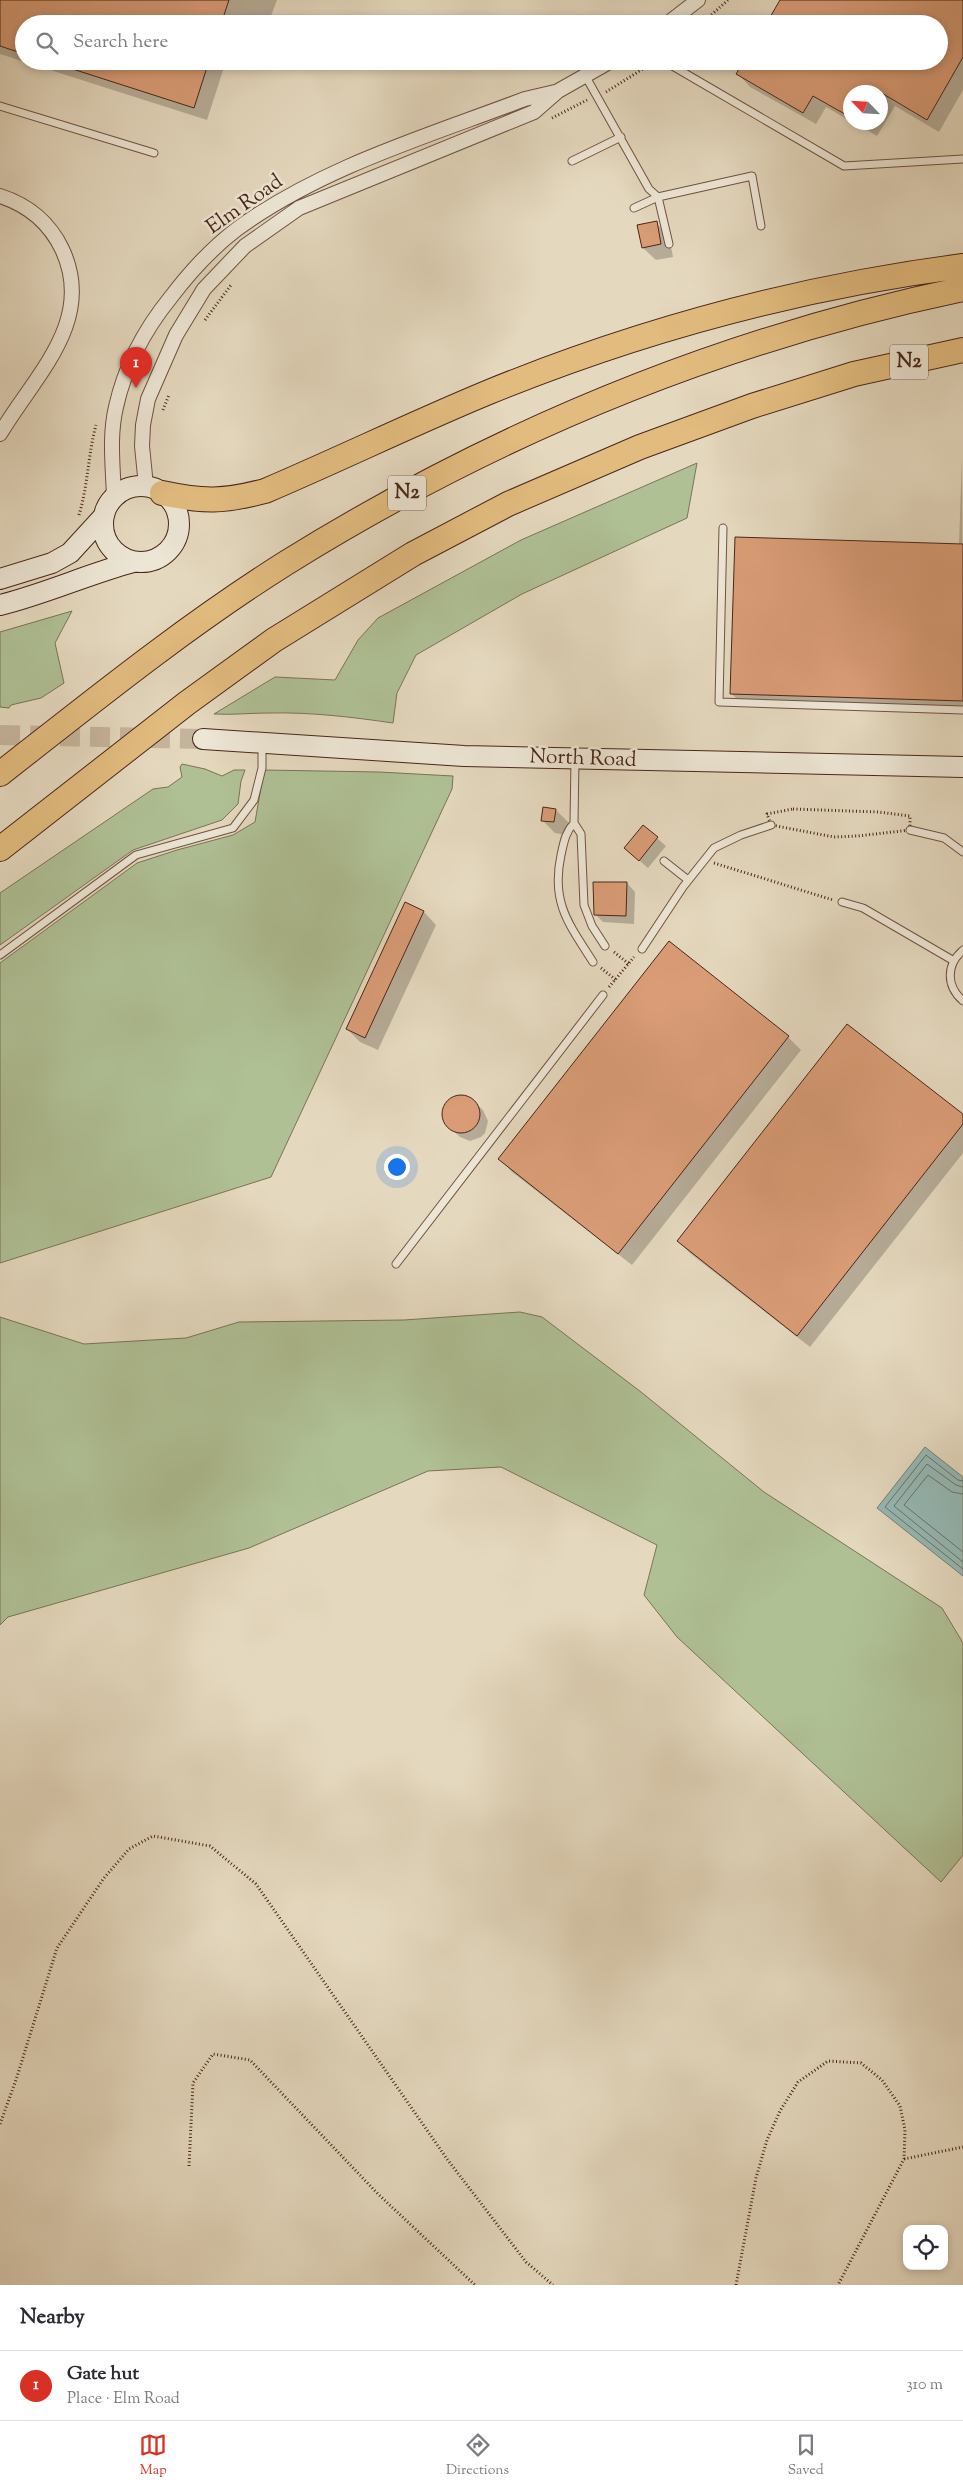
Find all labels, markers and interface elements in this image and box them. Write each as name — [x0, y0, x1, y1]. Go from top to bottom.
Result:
search box — [15, 15, 948, 70]
icon: search — [33, 29, 61, 57]
text: Search here — [73, 29, 168, 56]
north arrow — [843, 85, 888, 130]
street label: Elm Road — [201, 168, 290, 242]
road number: N2 — [890, 344, 928, 380]
pin: 1 — [120, 347, 152, 388]
road number: N2 — [388, 476, 426, 510]
street label: North Road — [529, 742, 637, 776]
your location — [384, 1154, 410, 1180]
map controls — [903, 2225, 948, 2270]
button: locate — [903, 2225, 948, 2270]
text: Nearby — [20, 2303, 85, 2333]
text: Gate hut — [67, 2361, 139, 2388]
text: 1 — [33, 2374, 39, 2397]
text: 310 m — [906, 2374, 943, 2397]
text: Place · Elm Road — [67, 2388, 180, 2411]
tab: Map — [139, 2431, 167, 2481]
tab: Directions — [446, 2431, 509, 2481]
tab: Saved — [788, 2431, 824, 2481]

